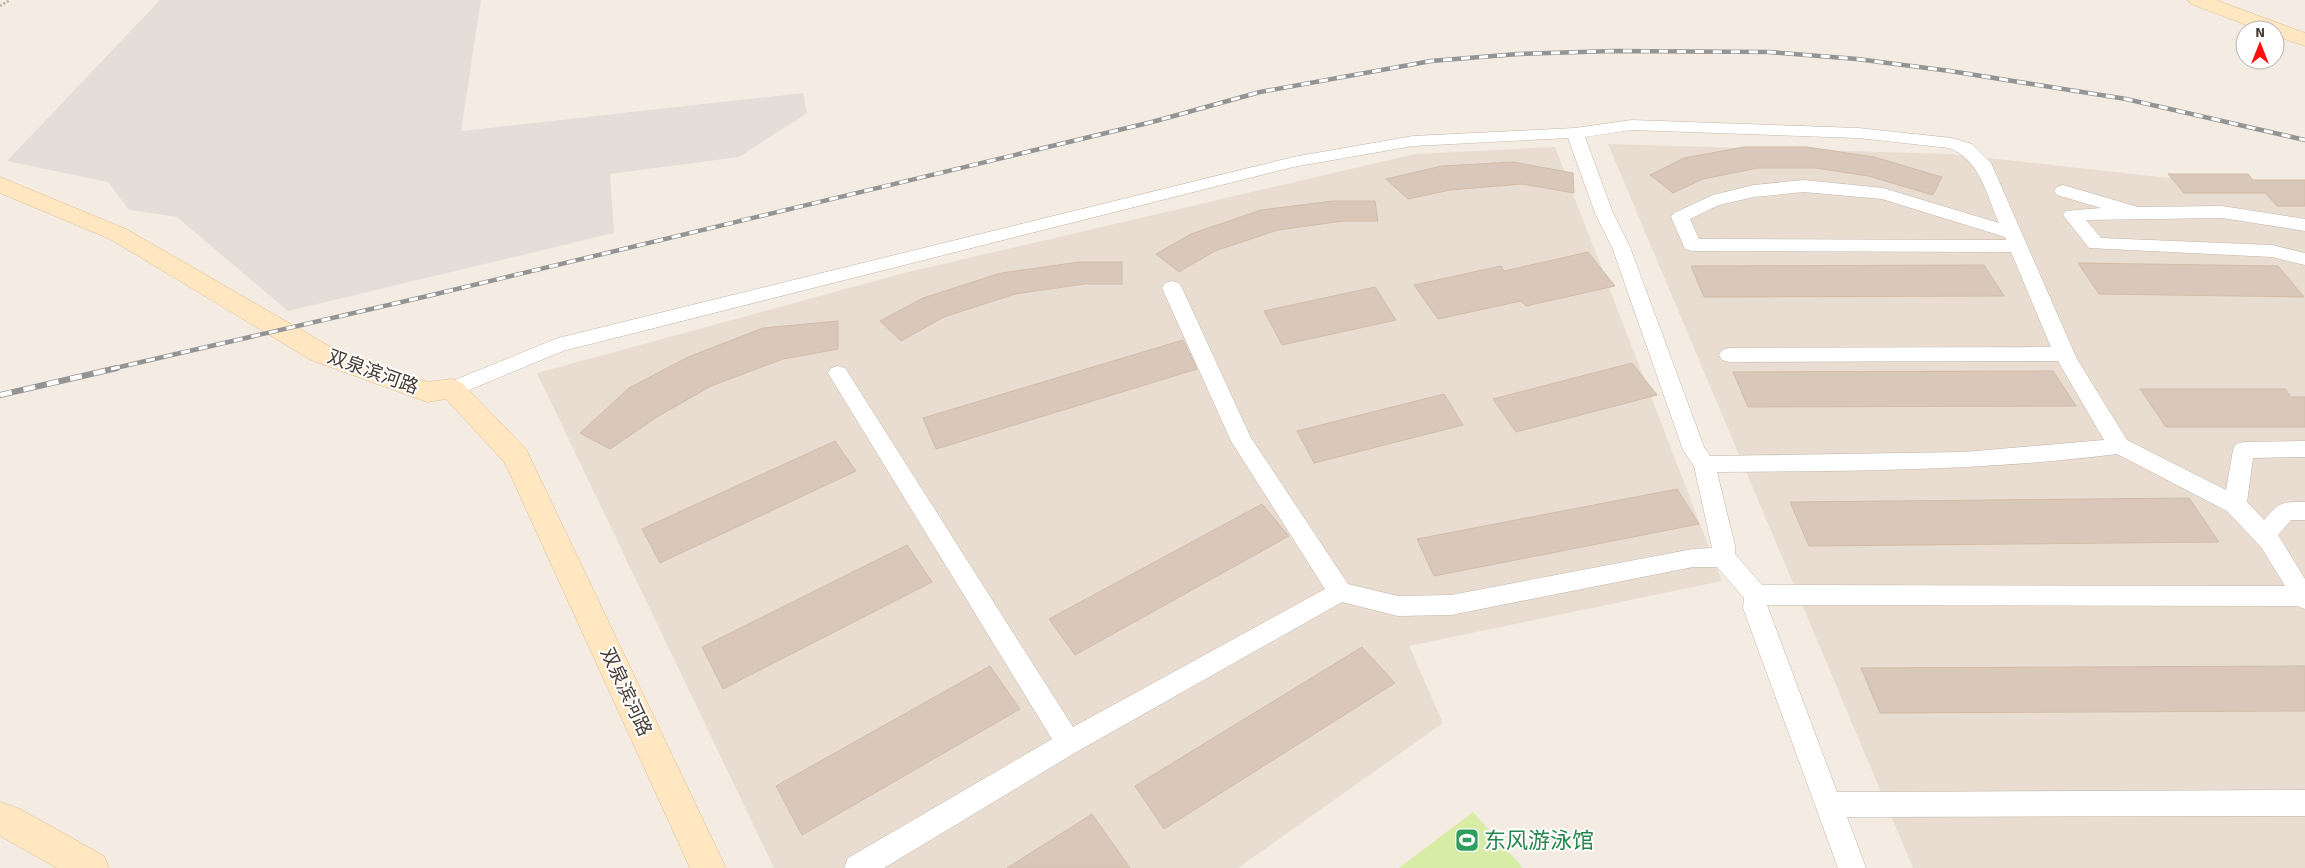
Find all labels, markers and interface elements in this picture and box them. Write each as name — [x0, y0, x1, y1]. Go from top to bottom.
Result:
north arrow — [2235, 20, 2285, 70]
text: N — [2255, 24, 2265, 41]
street label: 双泉滨河路 — [324, 344, 422, 400]
street label: 双泉滨河路 — [595, 644, 657, 740]
sports icon: 东风游泳馆 — [1454, 827, 1480, 853]
place label: 东风游泳馆 — [1484, 827, 1594, 854]

